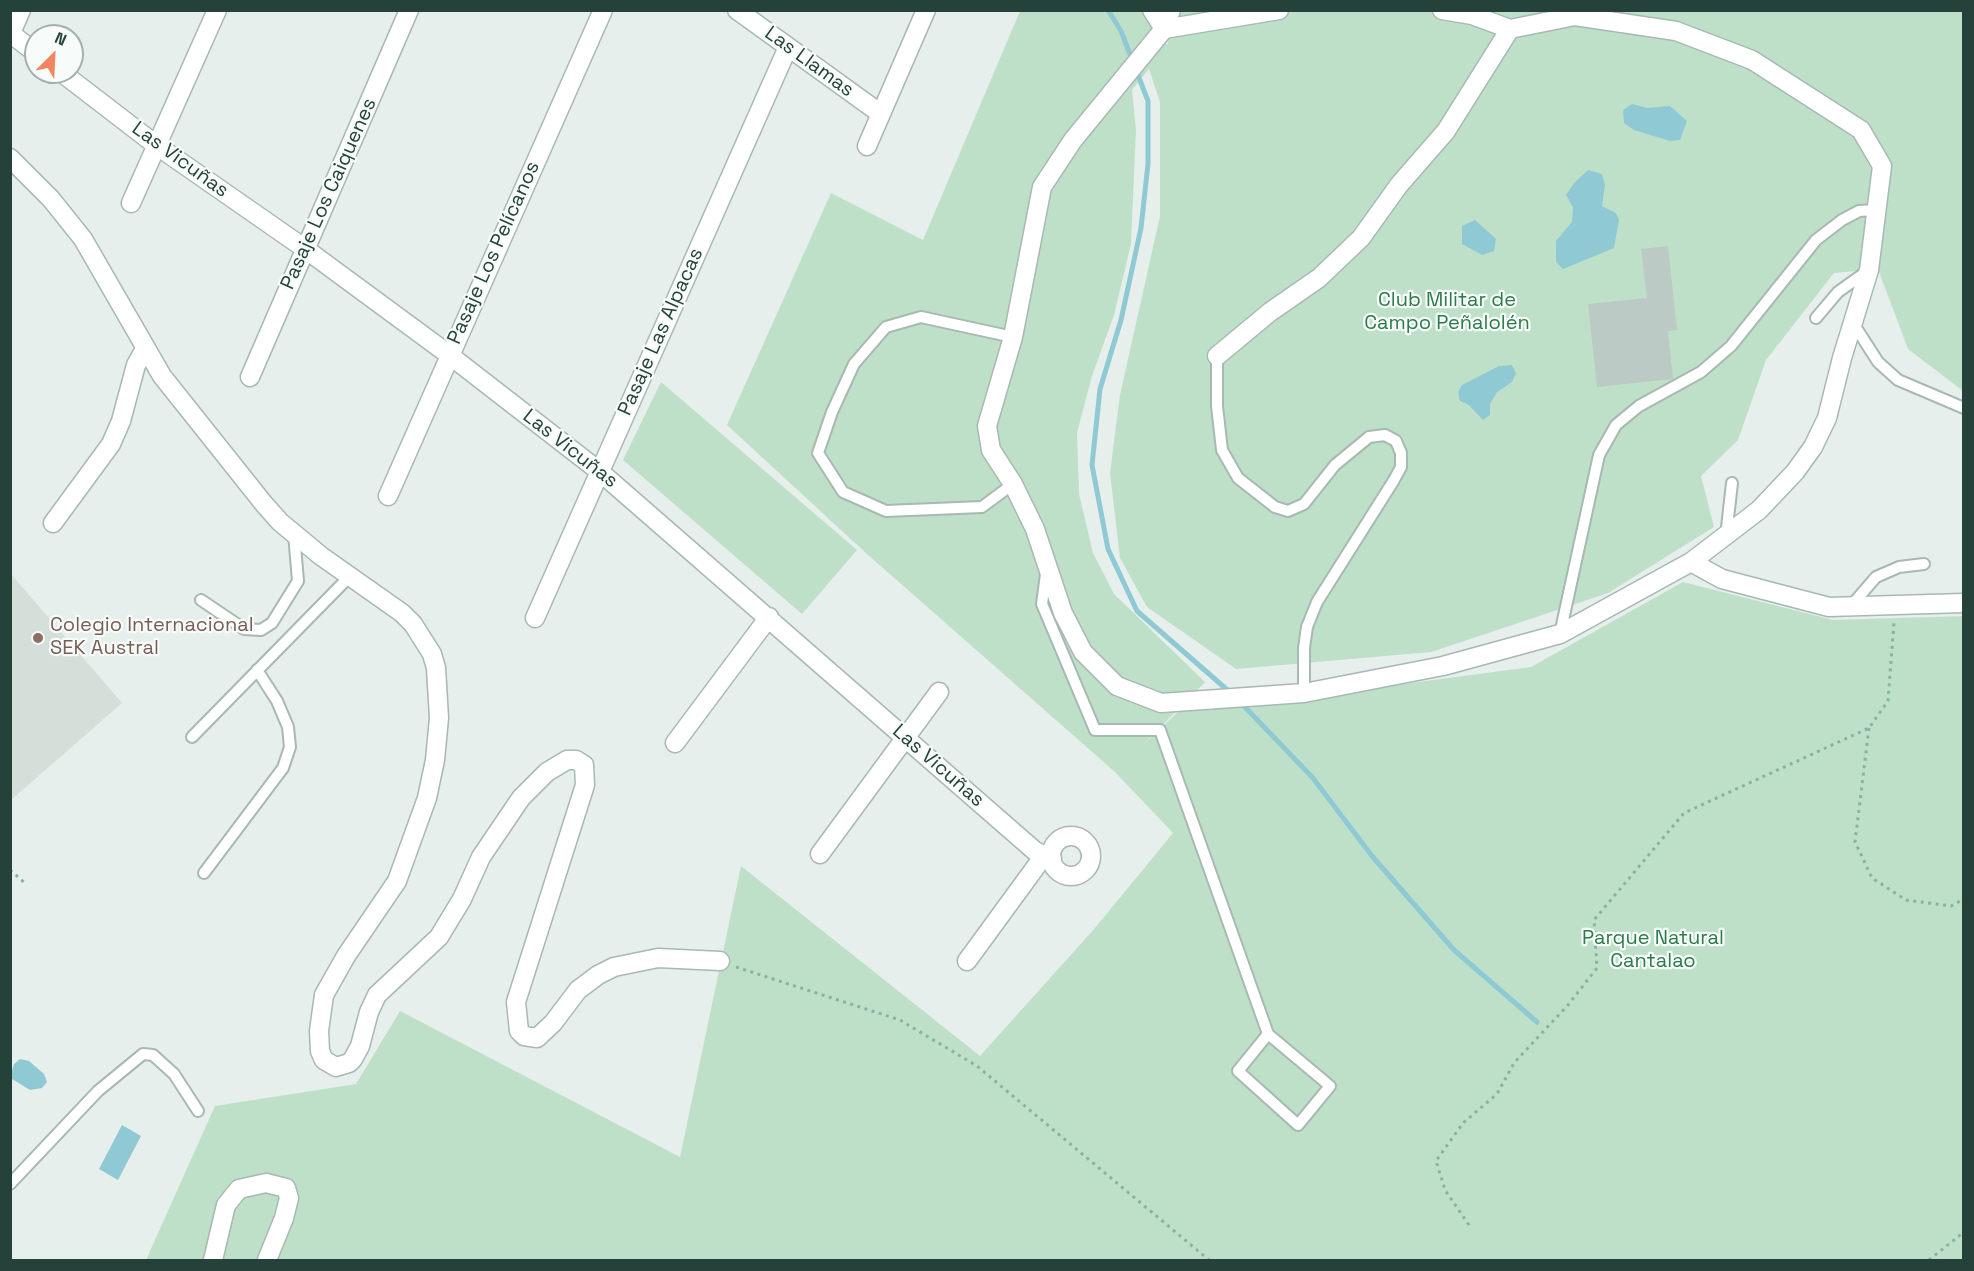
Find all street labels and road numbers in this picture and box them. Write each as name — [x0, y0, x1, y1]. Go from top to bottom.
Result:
street label: Las Llamas — [760, 22, 858, 102]
street label: Pasaje Los Caiquenes — [276, 95, 382, 293]
street label: Las Vicuñas — [127, 117, 233, 203]
street label: Pasaje Los Pelícanos — [443, 158, 545, 348]
street label: Pasaje Las Alpacas — [613, 245, 709, 419]
street label: Las Vicuñas — [518, 405, 622, 493]
street label: Las Vicuñas — [887, 720, 989, 812]

